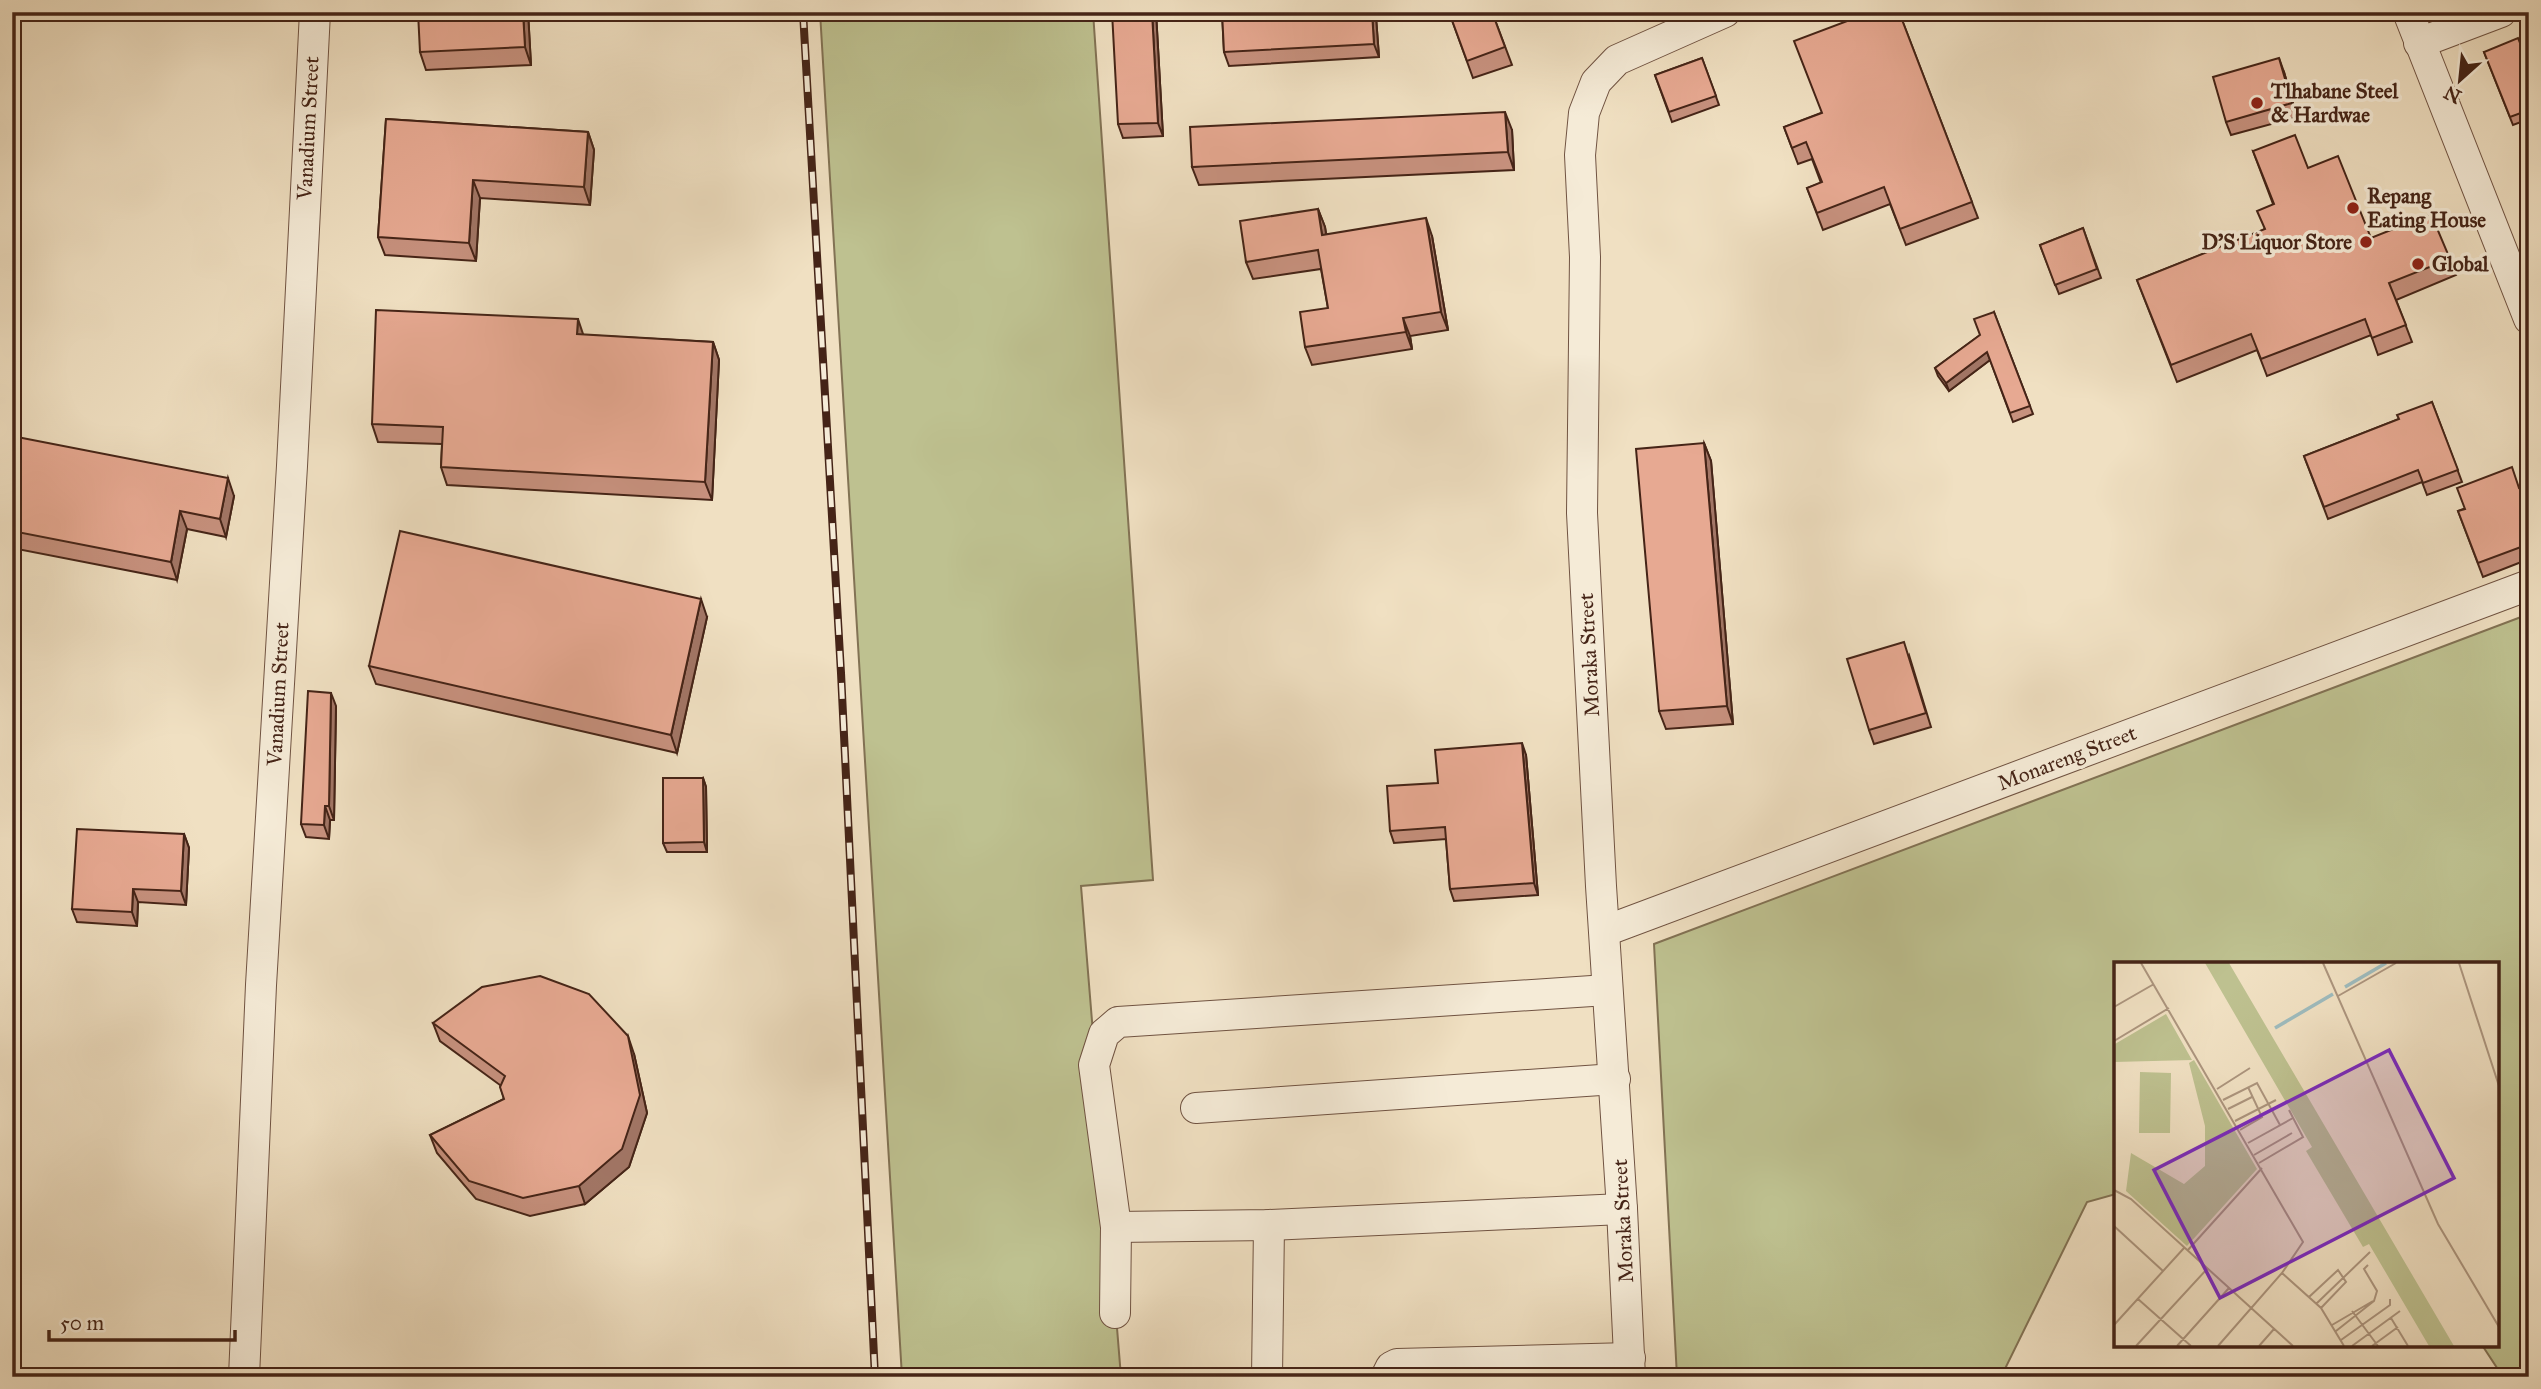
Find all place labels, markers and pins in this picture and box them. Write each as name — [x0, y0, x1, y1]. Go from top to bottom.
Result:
place label: Tlhabane Steel & Hardwae — [2270, 78, 2399, 128]
marker: Tlhabane Steel & Hardwae — [2249, 95, 2265, 111]
place label: Repang Eating House — [2367, 183, 2486, 233]
marker: Repang Eating House — [2345, 200, 2361, 216]
place label: D'S Liquor Store — [2201, 229, 2352, 255]
marker: D'S Liquor Store — [2358, 234, 2374, 250]
place label: Global — [2432, 251, 2490, 277]
marker: Global — [2410, 256, 2426, 272]

